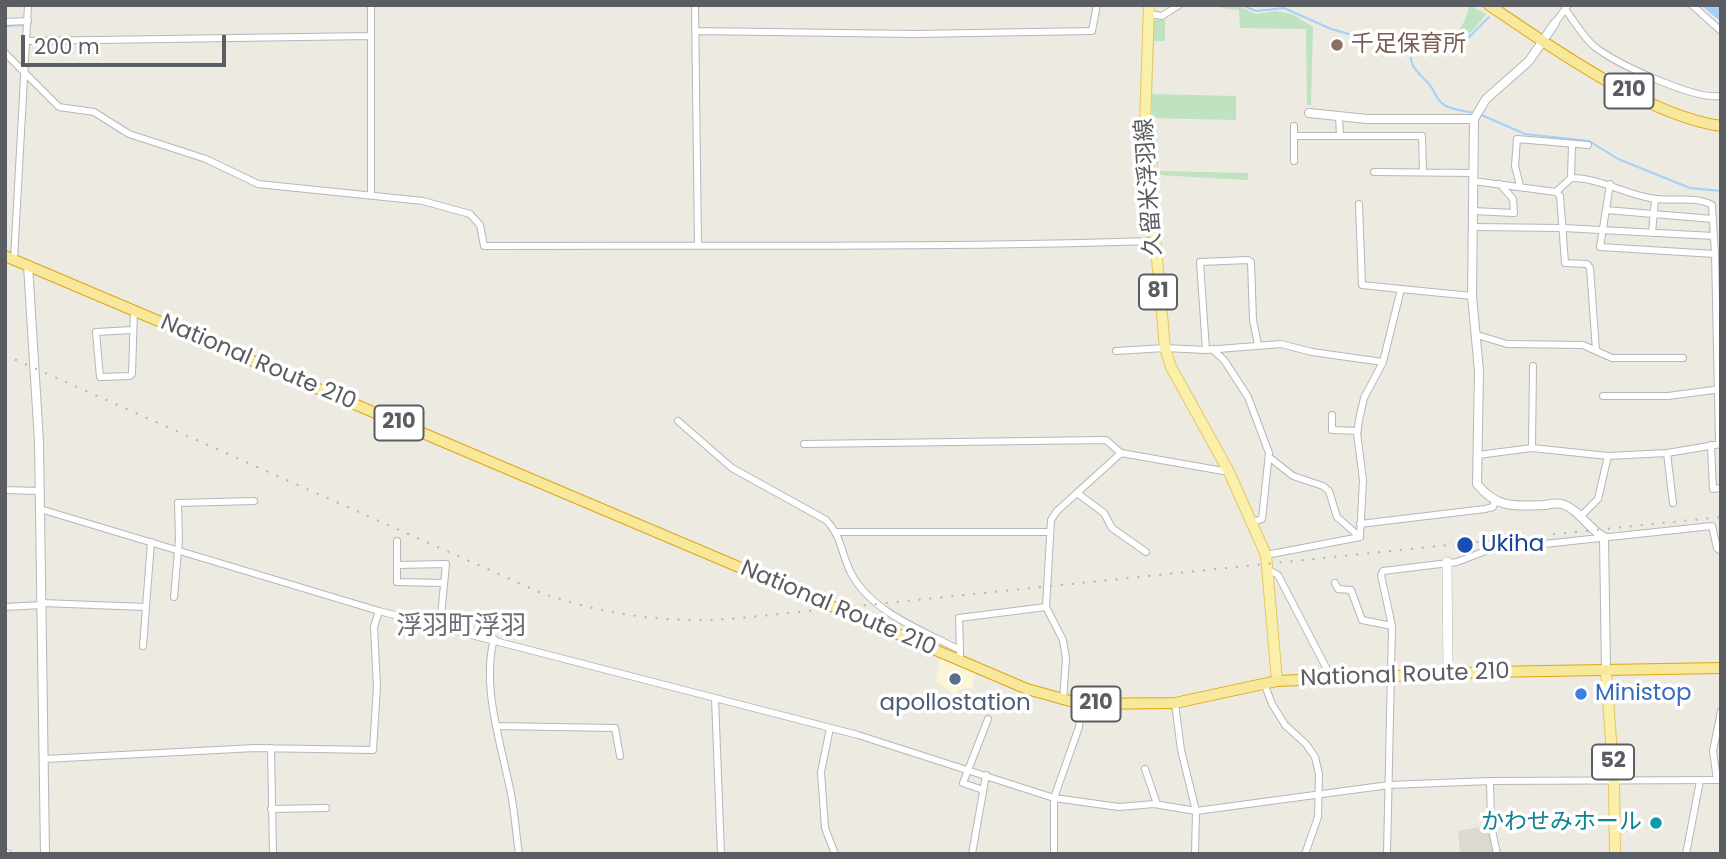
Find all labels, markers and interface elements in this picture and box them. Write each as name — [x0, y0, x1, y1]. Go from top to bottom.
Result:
scale bar — [24, 21, 229, 65]
place label: 千足保育所 — [1351, 31, 1466, 59]
text: 200 m — [34, 32, 100, 61]
marker: 千足保育所 — [1329, 37, 1345, 53]
road number: 210 — [1604, 74, 1654, 108]
street label: 久留米浮羽線 — [1131, 117, 1169, 257]
road number: 81 — [1139, 274, 1177, 310]
street label: National Route 210 — [156, 309, 360, 417]
road number: 210 — [374, 406, 424, 440]
place label: Ukiha — [1481, 531, 1544, 559]
marker: Ukiha — [1455, 535, 1475, 555]
street label: National Route 210 — [736, 555, 940, 663]
district label: 浮羽町浮羽 — [396, 611, 526, 643]
street label: National Route 210 — [1300, 659, 1510, 693]
marker: apollostation — [947, 671, 963, 687]
place label: Ministop — [1595, 680, 1691, 708]
road number: 210 — [1072, 686, 1120, 722]
marker: Ministop — [1573, 686, 1589, 702]
place label: apollostation — [879, 690, 1031, 718]
road number: 52 — [1592, 744, 1634, 780]
place label: かわせみホール — [1481, 809, 1642, 837]
marker: かわせみホール — [1648, 815, 1664, 831]

